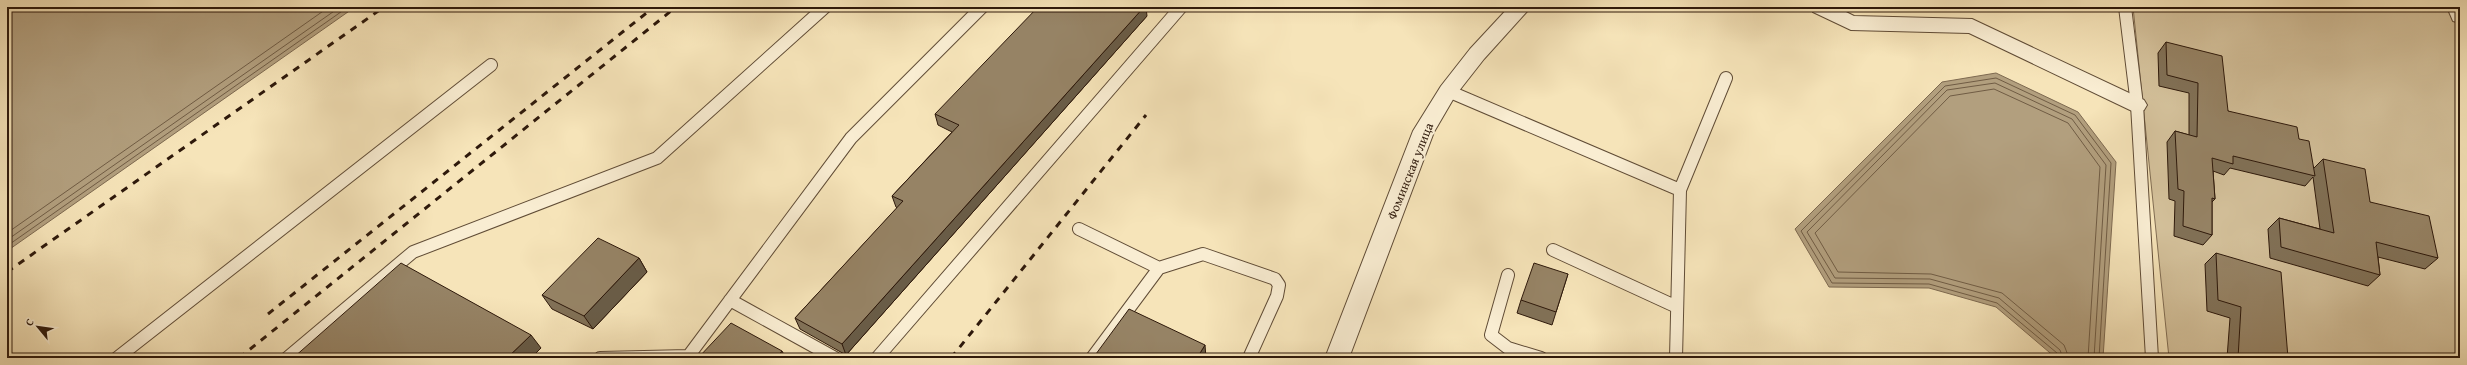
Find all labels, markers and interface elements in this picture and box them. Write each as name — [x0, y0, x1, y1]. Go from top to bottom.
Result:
street label: Фоминская улица — [1382, 119, 1438, 222]
north arrow — [18, 307, 58, 347]
text: С — [21, 316, 38, 329]

